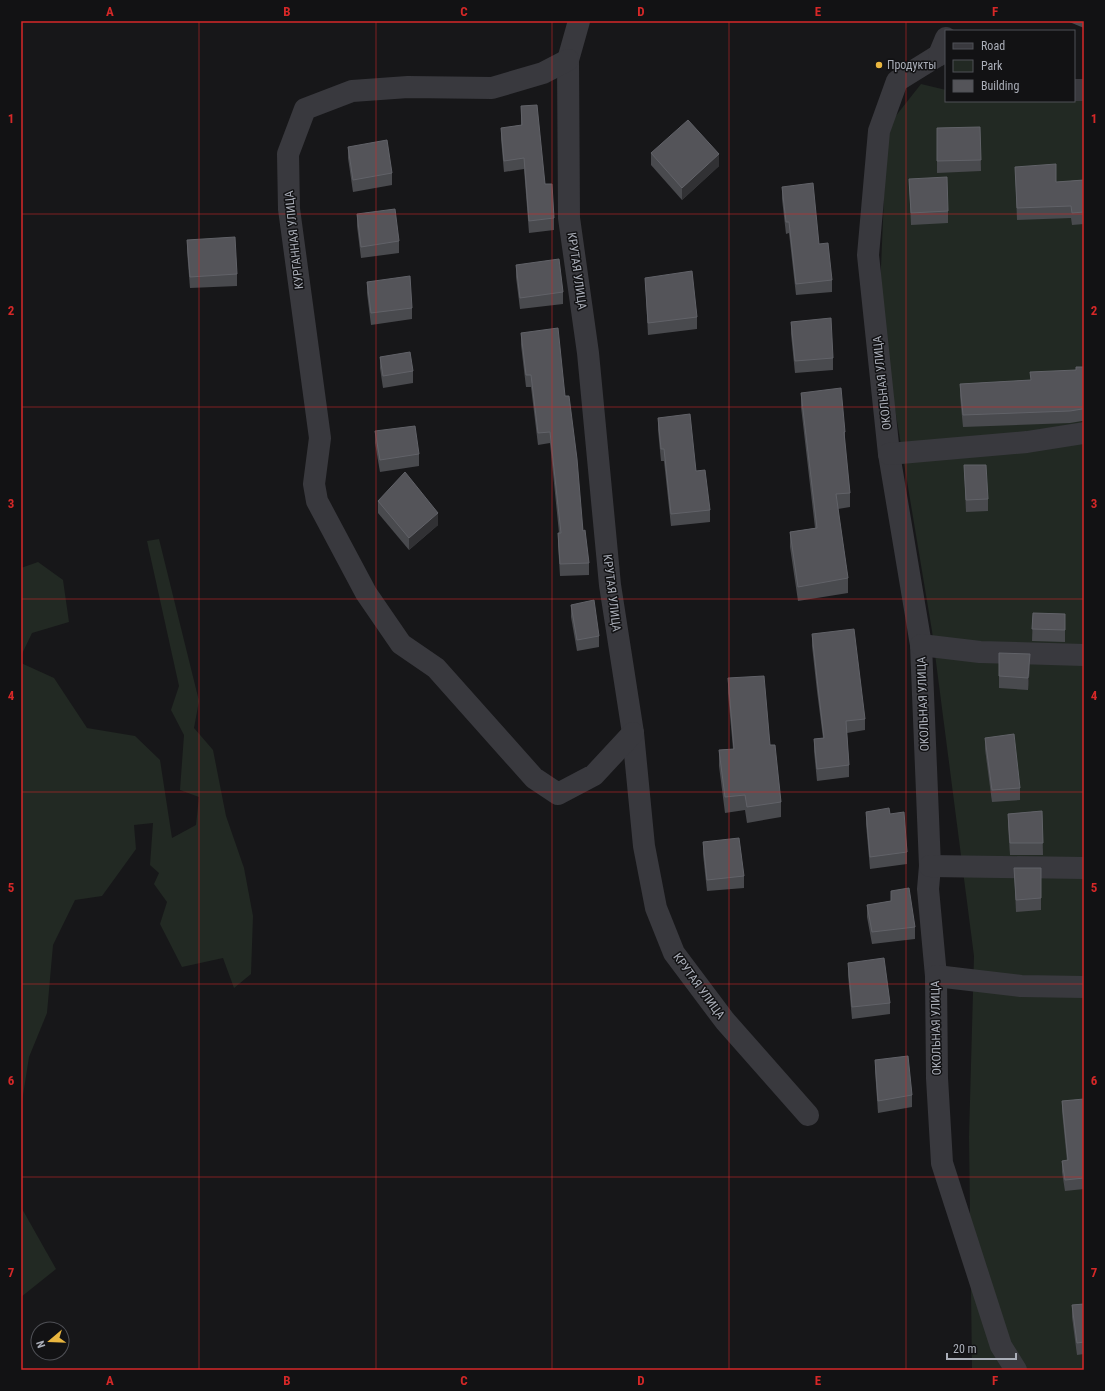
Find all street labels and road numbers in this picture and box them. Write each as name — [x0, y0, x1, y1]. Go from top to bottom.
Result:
street label: КУРГАННАЯ УЛИЦА — [282, 190, 306, 290]
street label: КРУТАЯ УЛИЦА — [565, 231, 589, 311]
street label: ОКОЛЬНАЯ УЛИЦА — [870, 335, 894, 431]
street label: КРУТАЯ УЛИЦА — [600, 553, 624, 633]
street label: ОКОЛЬНАЯ УЛИЦА — [914, 656, 932, 751]
street label: КРУТАЯ УЛИЦА — [670, 950, 728, 1022]
street label: ОКОЛЬНАЯ УЛИЦА — [928, 981, 944, 1075]

